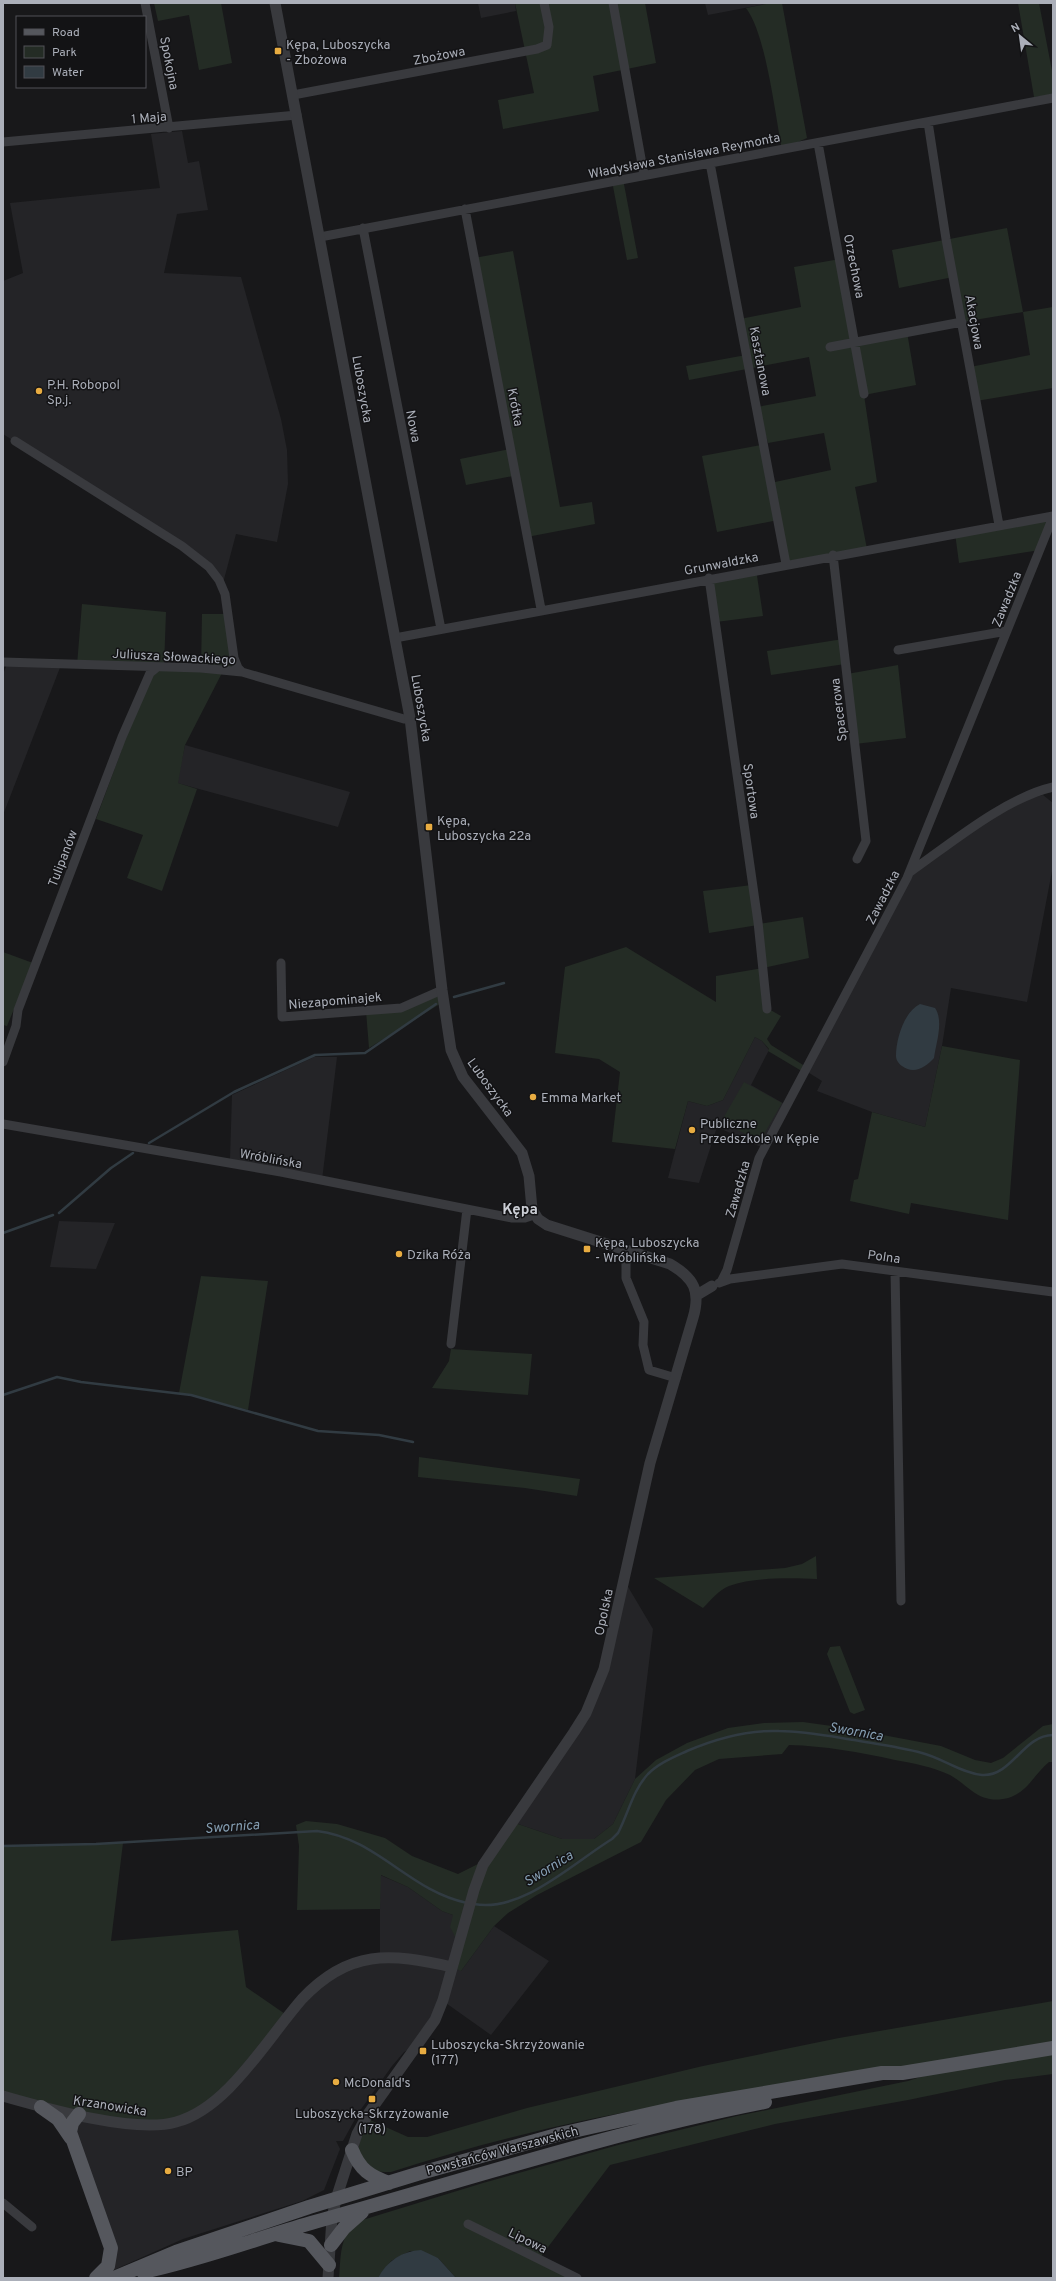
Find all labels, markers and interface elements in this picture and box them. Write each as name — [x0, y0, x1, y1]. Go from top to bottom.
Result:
legend — [16, 16, 146, 88]
north arrow — [1000, 16, 1040, 56]
text: N — [1009, 20, 1022, 36]
text: Road — [52, 25, 80, 41]
street label: Spokojna — [155, 35, 181, 91]
place label: Kępa, Luboszycka - Zbożowa — [286, 38, 390, 69]
street label: Zbożowa — [412, 44, 467, 70]
text: Park — [52, 45, 77, 61]
marker: Kępa, Luboszycka - Zbożowa — [273, 46, 283, 56]
text: Water — [52, 65, 84, 81]
street label: 1 Maja — [131, 109, 167, 129]
street label: Władysława Stanisława Reymonta — [587, 130, 782, 183]
street label: Orzechowa — [839, 233, 867, 300]
street label: Akacjowa — [960, 294, 986, 351]
street label: Kasztanowa — [744, 325, 774, 397]
street label: Luboszycka — [347, 354, 375, 424]
place label: P.H. Robopol Sp.j. — [47, 378, 120, 409]
marker: P.H. Robopol Sp.j. — [34, 386, 44, 396]
street label: Krótka — [502, 387, 526, 428]
street label: Nowa — [401, 409, 423, 444]
street label: Grunwaldzka — [683, 550, 760, 580]
street label: Zawadzka — [989, 570, 1026, 630]
street label: Juliusza Słowackiego — [112, 647, 236, 669]
street label: Luboszycka — [406, 673, 434, 743]
street label: Spacerowa — [828, 677, 852, 742]
street label: Sportowa — [738, 763, 762, 820]
place label: Kępa, Luboszycka 22a — [437, 814, 531, 845]
marker: Kępa, Luboszycka 22a — [424, 822, 434, 832]
street label: Tulipanów — [46, 828, 82, 889]
street label: Zawadzka — [863, 868, 904, 928]
street label: Niezapominajek — [288, 990, 383, 1014]
street label: Luboszycka — [463, 1056, 516, 1121]
place label: Emma Market — [541, 1091, 621, 1107]
marker: Emma Market — [528, 1092, 538, 1102]
place label: Publiczne Przedszkole w Kępie — [700, 1117, 819, 1148]
marker: Publiczne Przedszkole w Kępie — [687, 1125, 697, 1135]
street label: Wróblińska — [238, 1147, 303, 1173]
street label: Zawadzka — [723, 1159, 755, 1220]
district label: Kępa — [502, 1201, 538, 1220]
place label: Kępa, Luboszycka - Wróblińska — [595, 1236, 699, 1267]
marker: Kępa, Luboszycka - Wróblińska — [582, 1244, 592, 1254]
place label: Dzika Róża — [407, 1248, 471, 1264]
street label: Polna — [866, 1248, 901, 1268]
marker: Dzika Róża — [394, 1249, 404, 1259]
street label: Opolska — [592, 1588, 618, 1637]
water label: Swornica — [827, 1719, 885, 1746]
water label: Swornica — [204, 1817, 261, 1838]
water label: Swornica — [521, 1847, 577, 1891]
place label: Luboszycka-Skrzyżowanie (177) — [431, 2038, 585, 2069]
marker: Luboszycka-Skrzyżowanie (177) — [418, 2046, 428, 2056]
place label: McDonald's — [344, 2076, 411, 2092]
marker: McDonald's — [331, 2077, 341, 2087]
street label: Krzanowicka — [72, 2093, 148, 2121]
marker: Luboszycka-Skrzyżowanie (178) — [367, 2094, 377, 2104]
place label: Luboszycka-Skrzyżowanie (178) — [295, 2107, 449, 2138]
street label: Powstańców Warszawskich — [425, 2124, 580, 2180]
place label: BP — [176, 2165, 193, 2181]
marker: BP — [163, 2166, 173, 2176]
street label: Lipowa — [505, 2226, 549, 2258]

